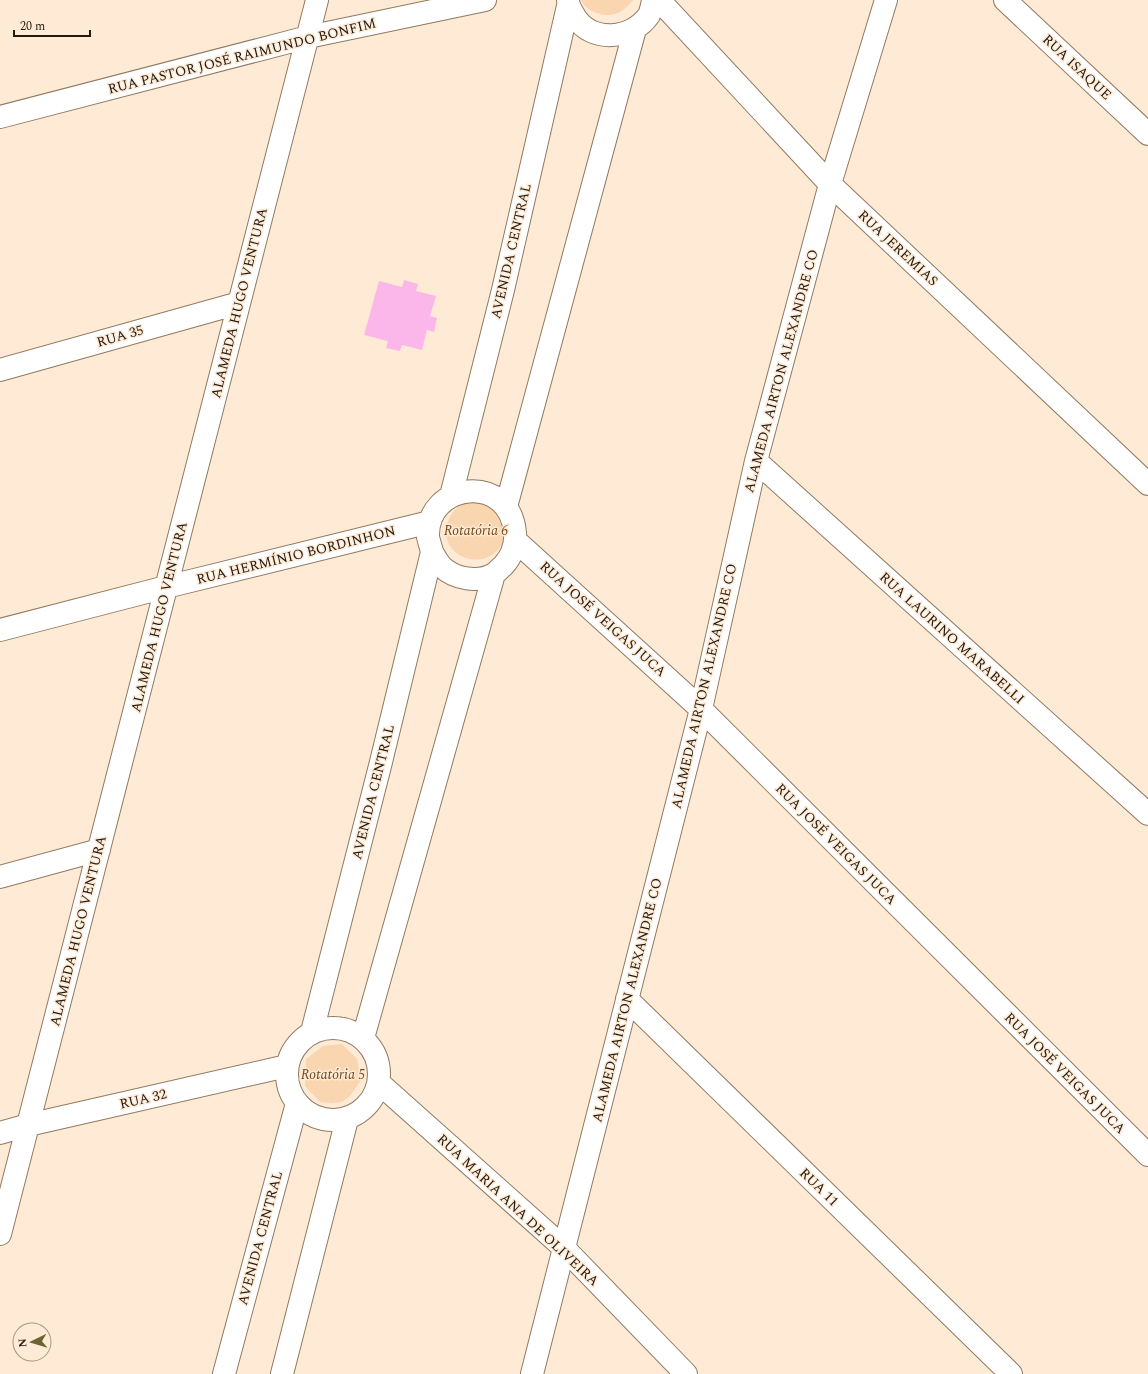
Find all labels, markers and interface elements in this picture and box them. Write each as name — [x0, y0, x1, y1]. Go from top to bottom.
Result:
scale bar — [14, 12, 90, 38]
street label: RUA PASTOR JOSÉ RAIMUNDO BONFIM — [106, 12, 378, 100]
text: 20 m — [20, 17, 45, 36]
street label: RUA ISAQUE — [1038, 29, 1116, 105]
street label: AVENIDA CENTRAL — [485, 181, 537, 321]
street label: ALAMEDA HUGO VENTURA — [205, 205, 273, 401]
street label: RUA JEREMIAS — [853, 205, 943, 291]
street label: ALAMEDA AIRTON ALEXANDRE CO — [738, 247, 824, 495]
street label: RUA 35 — [94, 319, 146, 353]
street label: ALAMEDA HUGO VENTURA — [125, 519, 193, 715]
street label: RUA HERMÍNIO BORDINHON — [194, 520, 398, 590]
park label: Rotatória 6 — [444, 520, 508, 541]
street label: RUA JOSÉ VEIGAS JUCA — [535, 556, 671, 682]
street label: ALAMEDA AIRTON ALEXANDRE CO — [666, 561, 742, 811]
street label: RUA LAURINO MARABELLI — [875, 567, 1029, 709]
street label: AVENIDA CENTRAL — [346, 722, 400, 862]
street label: RUA JOSÉ VEIGAS JUCA — [770, 778, 902, 910]
street label: ALAMEDA HUGO VENTURA — [44, 833, 112, 1029]
street label: ALAMEDA AIRTON ALEXANDRE CO — [586, 876, 668, 1124]
street label: RUA JOSÉ VEIGAS JUCA — [999, 1007, 1131, 1139]
park label: Rotatória 5 — [301, 1064, 365, 1085]
street label: RUA 32 — [117, 1083, 169, 1115]
street label: RUA MARIA ANA DE OLIVEIRA — [432, 1129, 604, 1291]
street label: RUA 11 — [795, 1163, 843, 1211]
street label: AVENIDA CENTRAL — [232, 1168, 288, 1308]
north arrow — [12, 1322, 52, 1362]
text: N — [14, 1338, 31, 1348]

